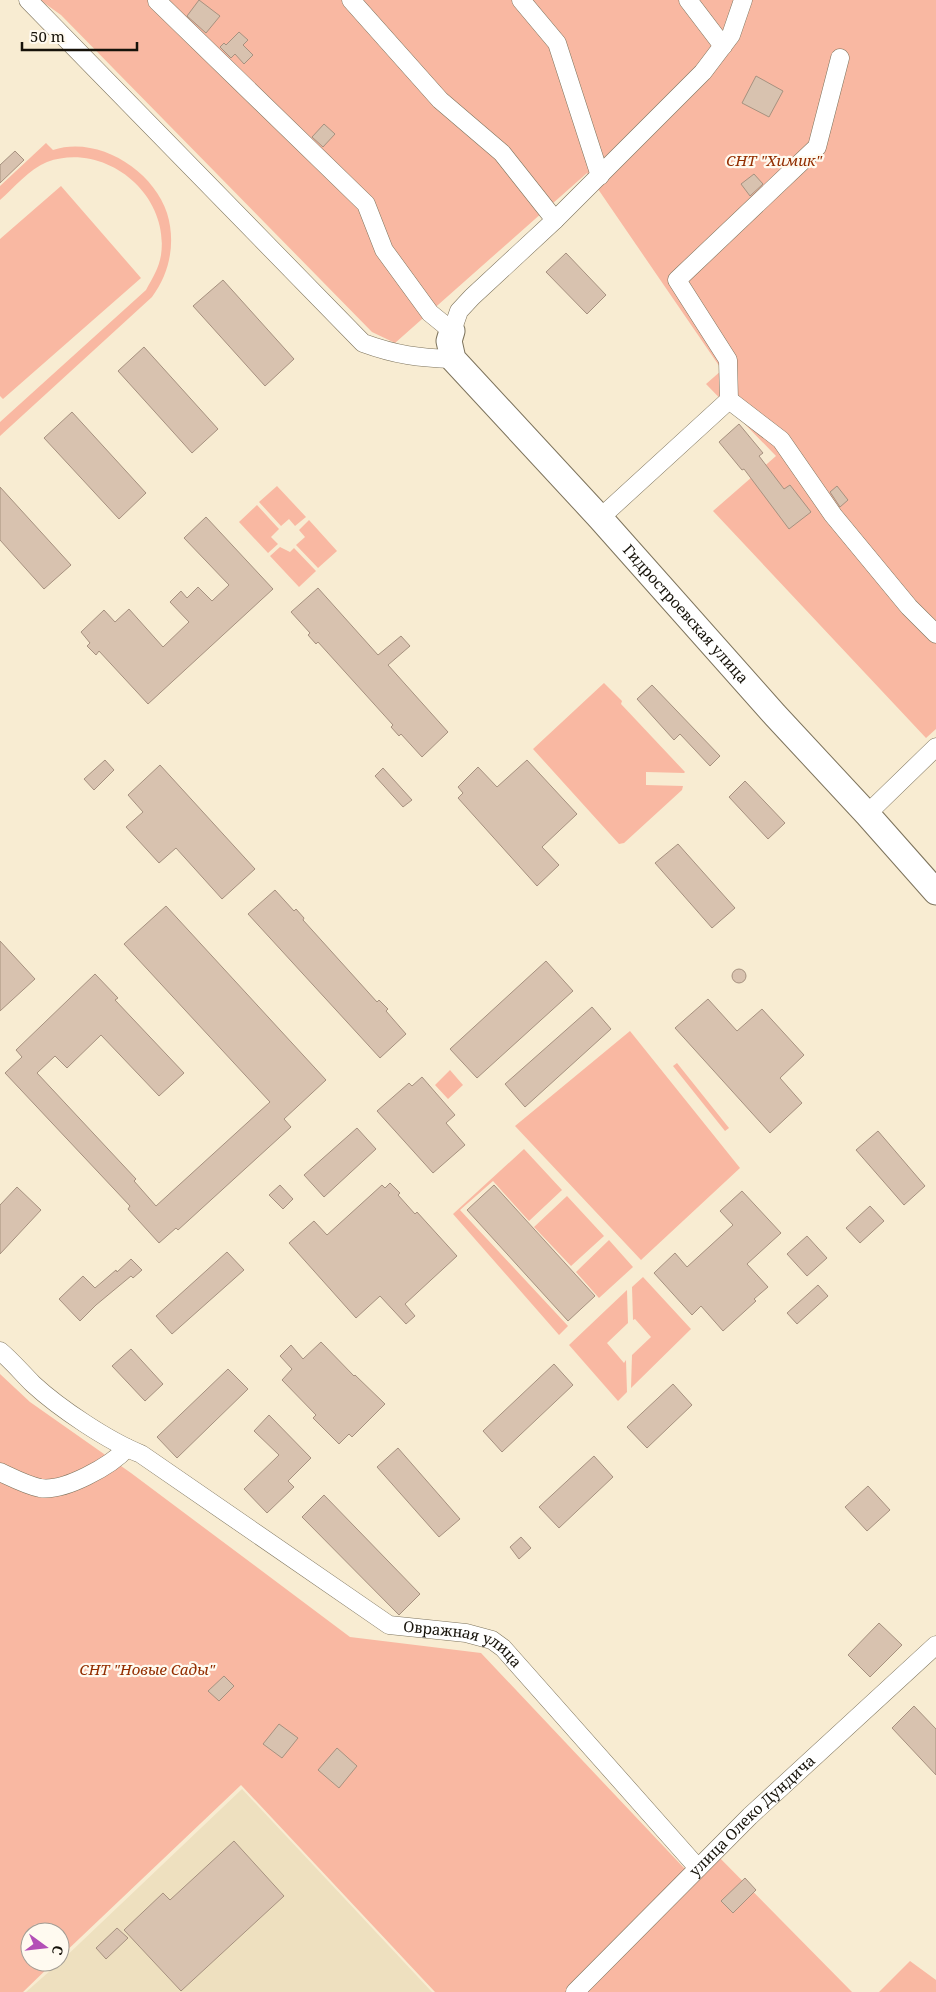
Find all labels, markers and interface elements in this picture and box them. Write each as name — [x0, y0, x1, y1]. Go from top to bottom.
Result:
scale bar — [22, 20, 138, 52]
text: 50 m — [30, 26, 65, 46]
park label: СНТ "Химик" — [726, 150, 823, 170]
street label: Гидростроевская улица — [619, 540, 753, 687]
street label: Овражная улица — [402, 1616, 527, 1671]
park label: СНТ "Новые Сады" — [79, 1659, 216, 1679]
street label: улица Олеко Дундича — [684, 1750, 819, 1880]
north arrow — [20, 1922, 70, 1972]
text: С — [48, 1944, 68, 1957]

